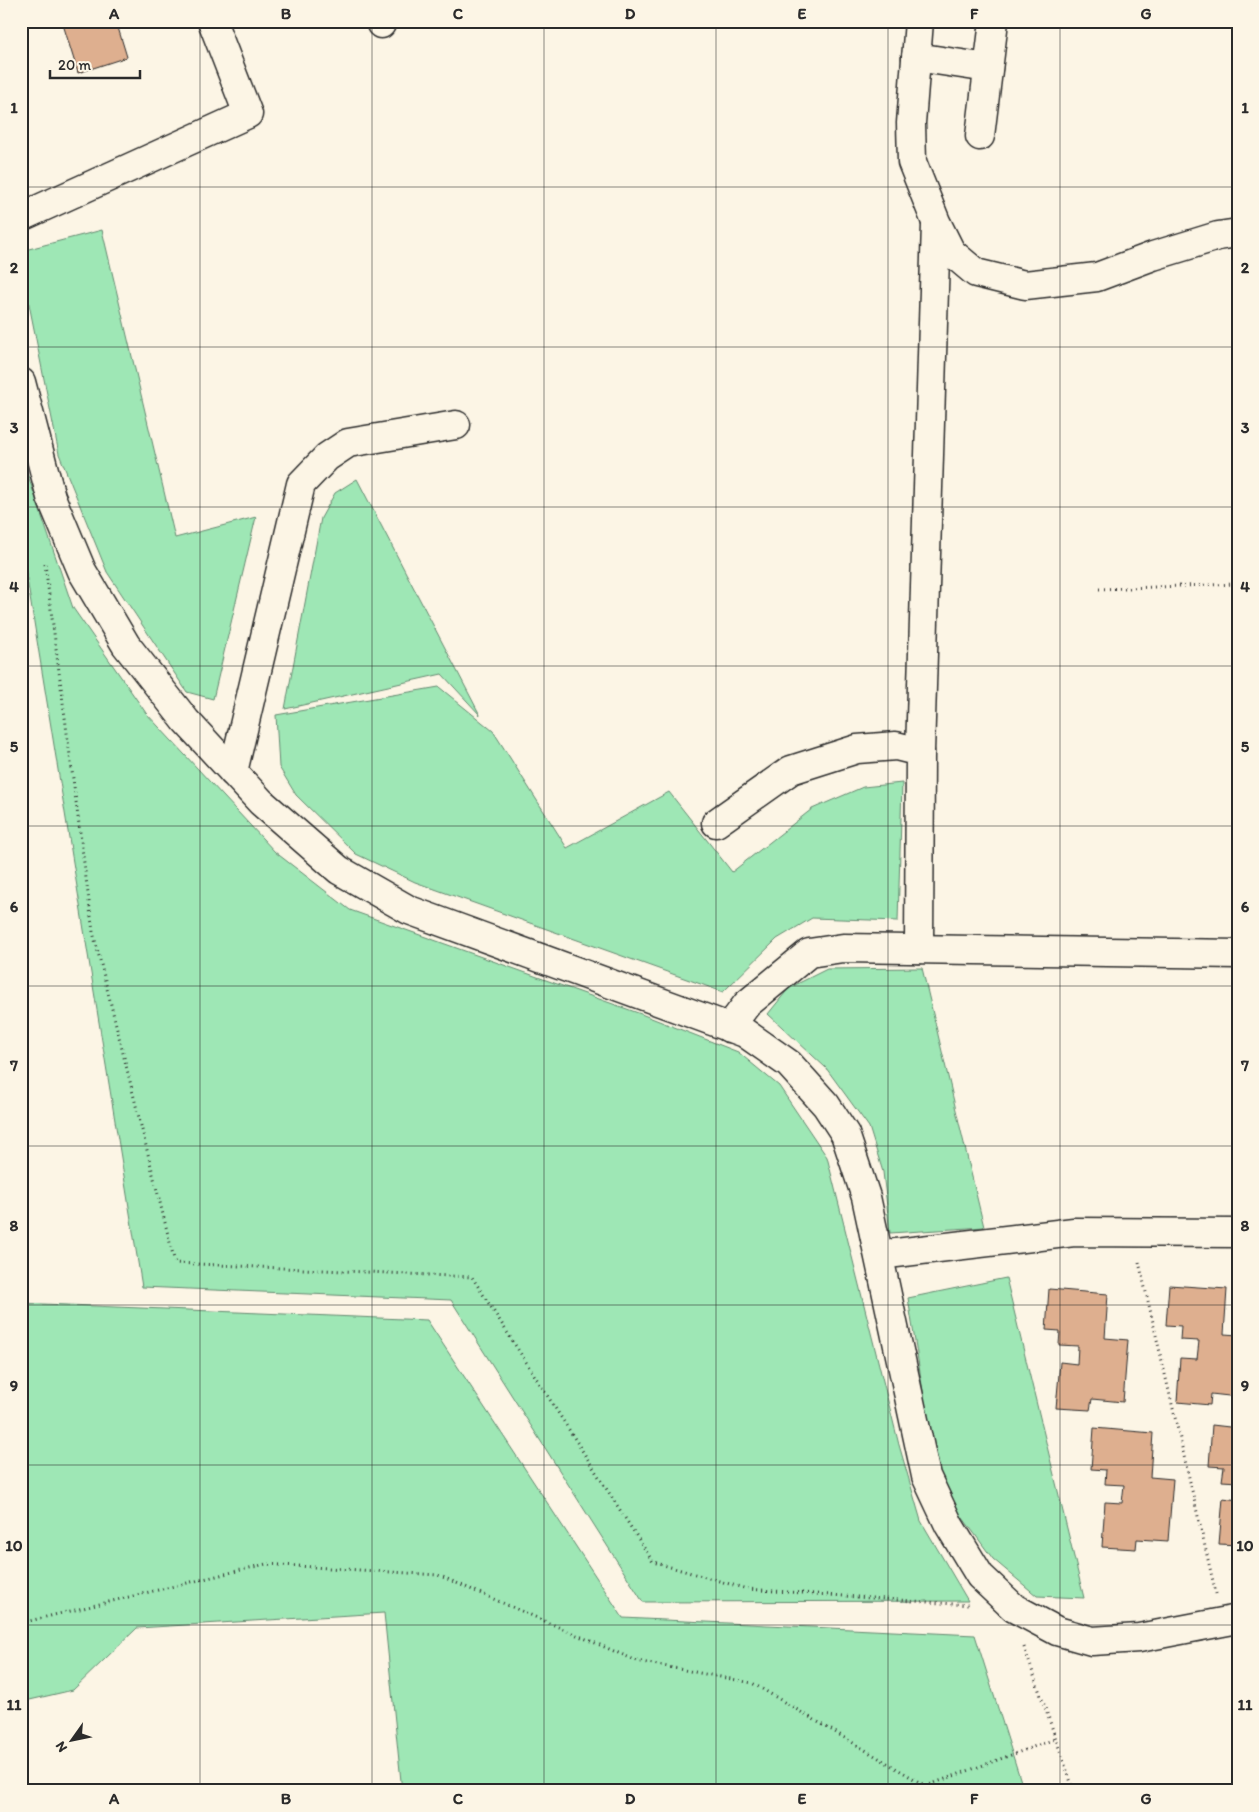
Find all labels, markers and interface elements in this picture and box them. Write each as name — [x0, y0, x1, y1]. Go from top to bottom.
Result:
text: A — [108, 4, 120, 23]
text: B — [281, 4, 292, 23]
text: C — [453, 4, 464, 23]
text: D — [625, 4, 636, 23]
text: E — [798, 4, 807, 23]
text: F — [970, 4, 979, 23]
text: G — [1140, 4, 1152, 23]
scale bar — [50, 48, 140, 80]
text: 20 m — [58, 56, 92, 74]
text: 1 — [10, 98, 18, 117]
text: 1 — [1241, 98, 1249, 117]
text: 2 — [10, 258, 19, 277]
text: 2 — [1241, 258, 1250, 277]
text: 3 — [10, 418, 19, 437]
text: 3 — [1241, 418, 1250, 437]
text: 4 — [9, 577, 19, 596]
text: 4 — [1240, 577, 1250, 596]
text: 5 — [10, 737, 19, 756]
text: 5 — [1241, 737, 1250, 756]
text: 6 — [10, 897, 19, 916]
text: 6 — [1241, 897, 1250, 916]
text: 7 — [9, 1056, 18, 1075]
text: 7 — [1240, 1056, 1249, 1075]
text: 8 — [10, 1216, 19, 1235]
text: 8 — [1241, 1216, 1250, 1235]
text: 9 — [10, 1376, 18, 1395]
text: 9 — [1241, 1376, 1249, 1395]
text: 10 — [5, 1536, 23, 1555]
text: 10 — [1236, 1536, 1254, 1555]
text: 11 — [7, 1695, 22, 1714]
text: 11 — [1238, 1695, 1253, 1714]
north arrow — [48, 1714, 98, 1764]
text: N — [52, 1738, 71, 1755]
text: A — [108, 1789, 120, 1808]
text: B — [281, 1789, 292, 1808]
text: C — [453, 1789, 464, 1808]
text: D — [625, 1789, 636, 1808]
text: E — [798, 1789, 807, 1808]
text: F — [970, 1789, 979, 1808]
text: G — [1140, 1789, 1152, 1808]

